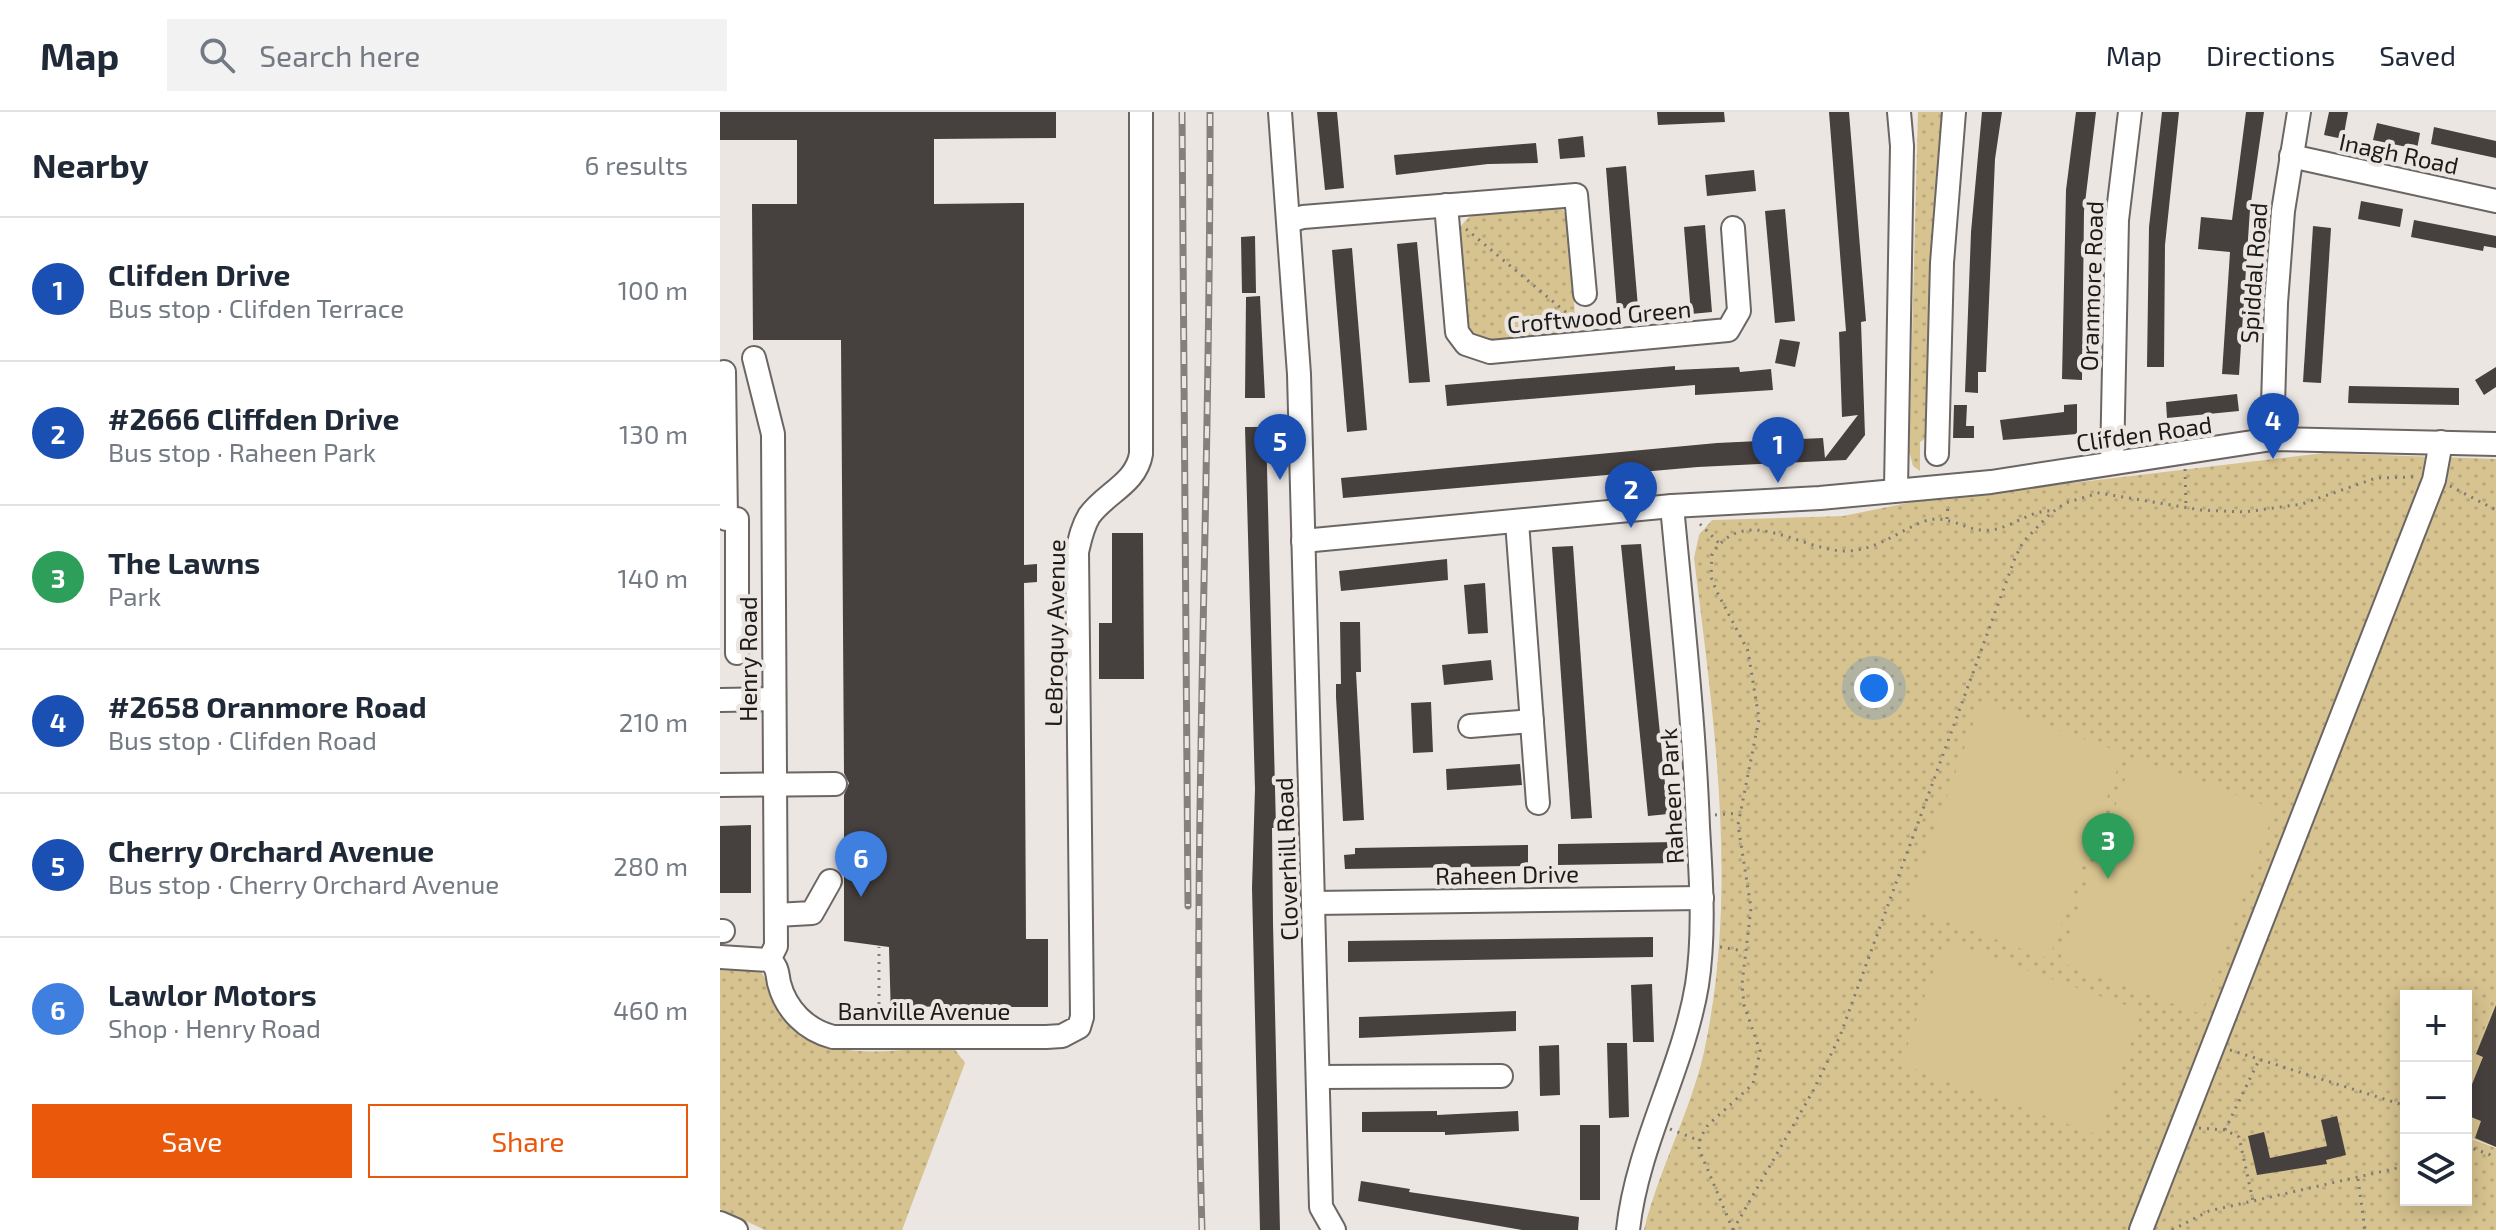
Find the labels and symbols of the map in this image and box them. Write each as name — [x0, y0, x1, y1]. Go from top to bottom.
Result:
street label: Inagh Road — [2337, 126, 2461, 180]
street label: Oranmore Road — [2074, 200, 2108, 372]
street label: Spiddal Road — [2234, 202, 2272, 344]
street label: Croftwood Green — [1506, 293, 1692, 339]
pin: 4 — [2247, 393, 2299, 459]
street label: Clifden Road — [2074, 409, 2214, 457]
pin: 5 — [1254, 414, 1306, 480]
pin: 1 — [1752, 417, 1804, 483]
pin: 2 — [1605, 462, 1657, 528]
street label: LeBroquy Avenue — [1038, 539, 1070, 727]
street label: Henry Road — [733, 596, 762, 722]
your location — [1854, 668, 1894, 708]
street label: Raheen Park — [1653, 727, 1689, 865]
street label: Cloverhill Road — [1269, 777, 1303, 941]
pin: 3 — [2082, 813, 2134, 879]
pin: 6 — [835, 831, 887, 897]
street label: Raheen Drive — [1435, 858, 1579, 890]
street label: Banville Avenue — [837, 996, 1011, 1025]

